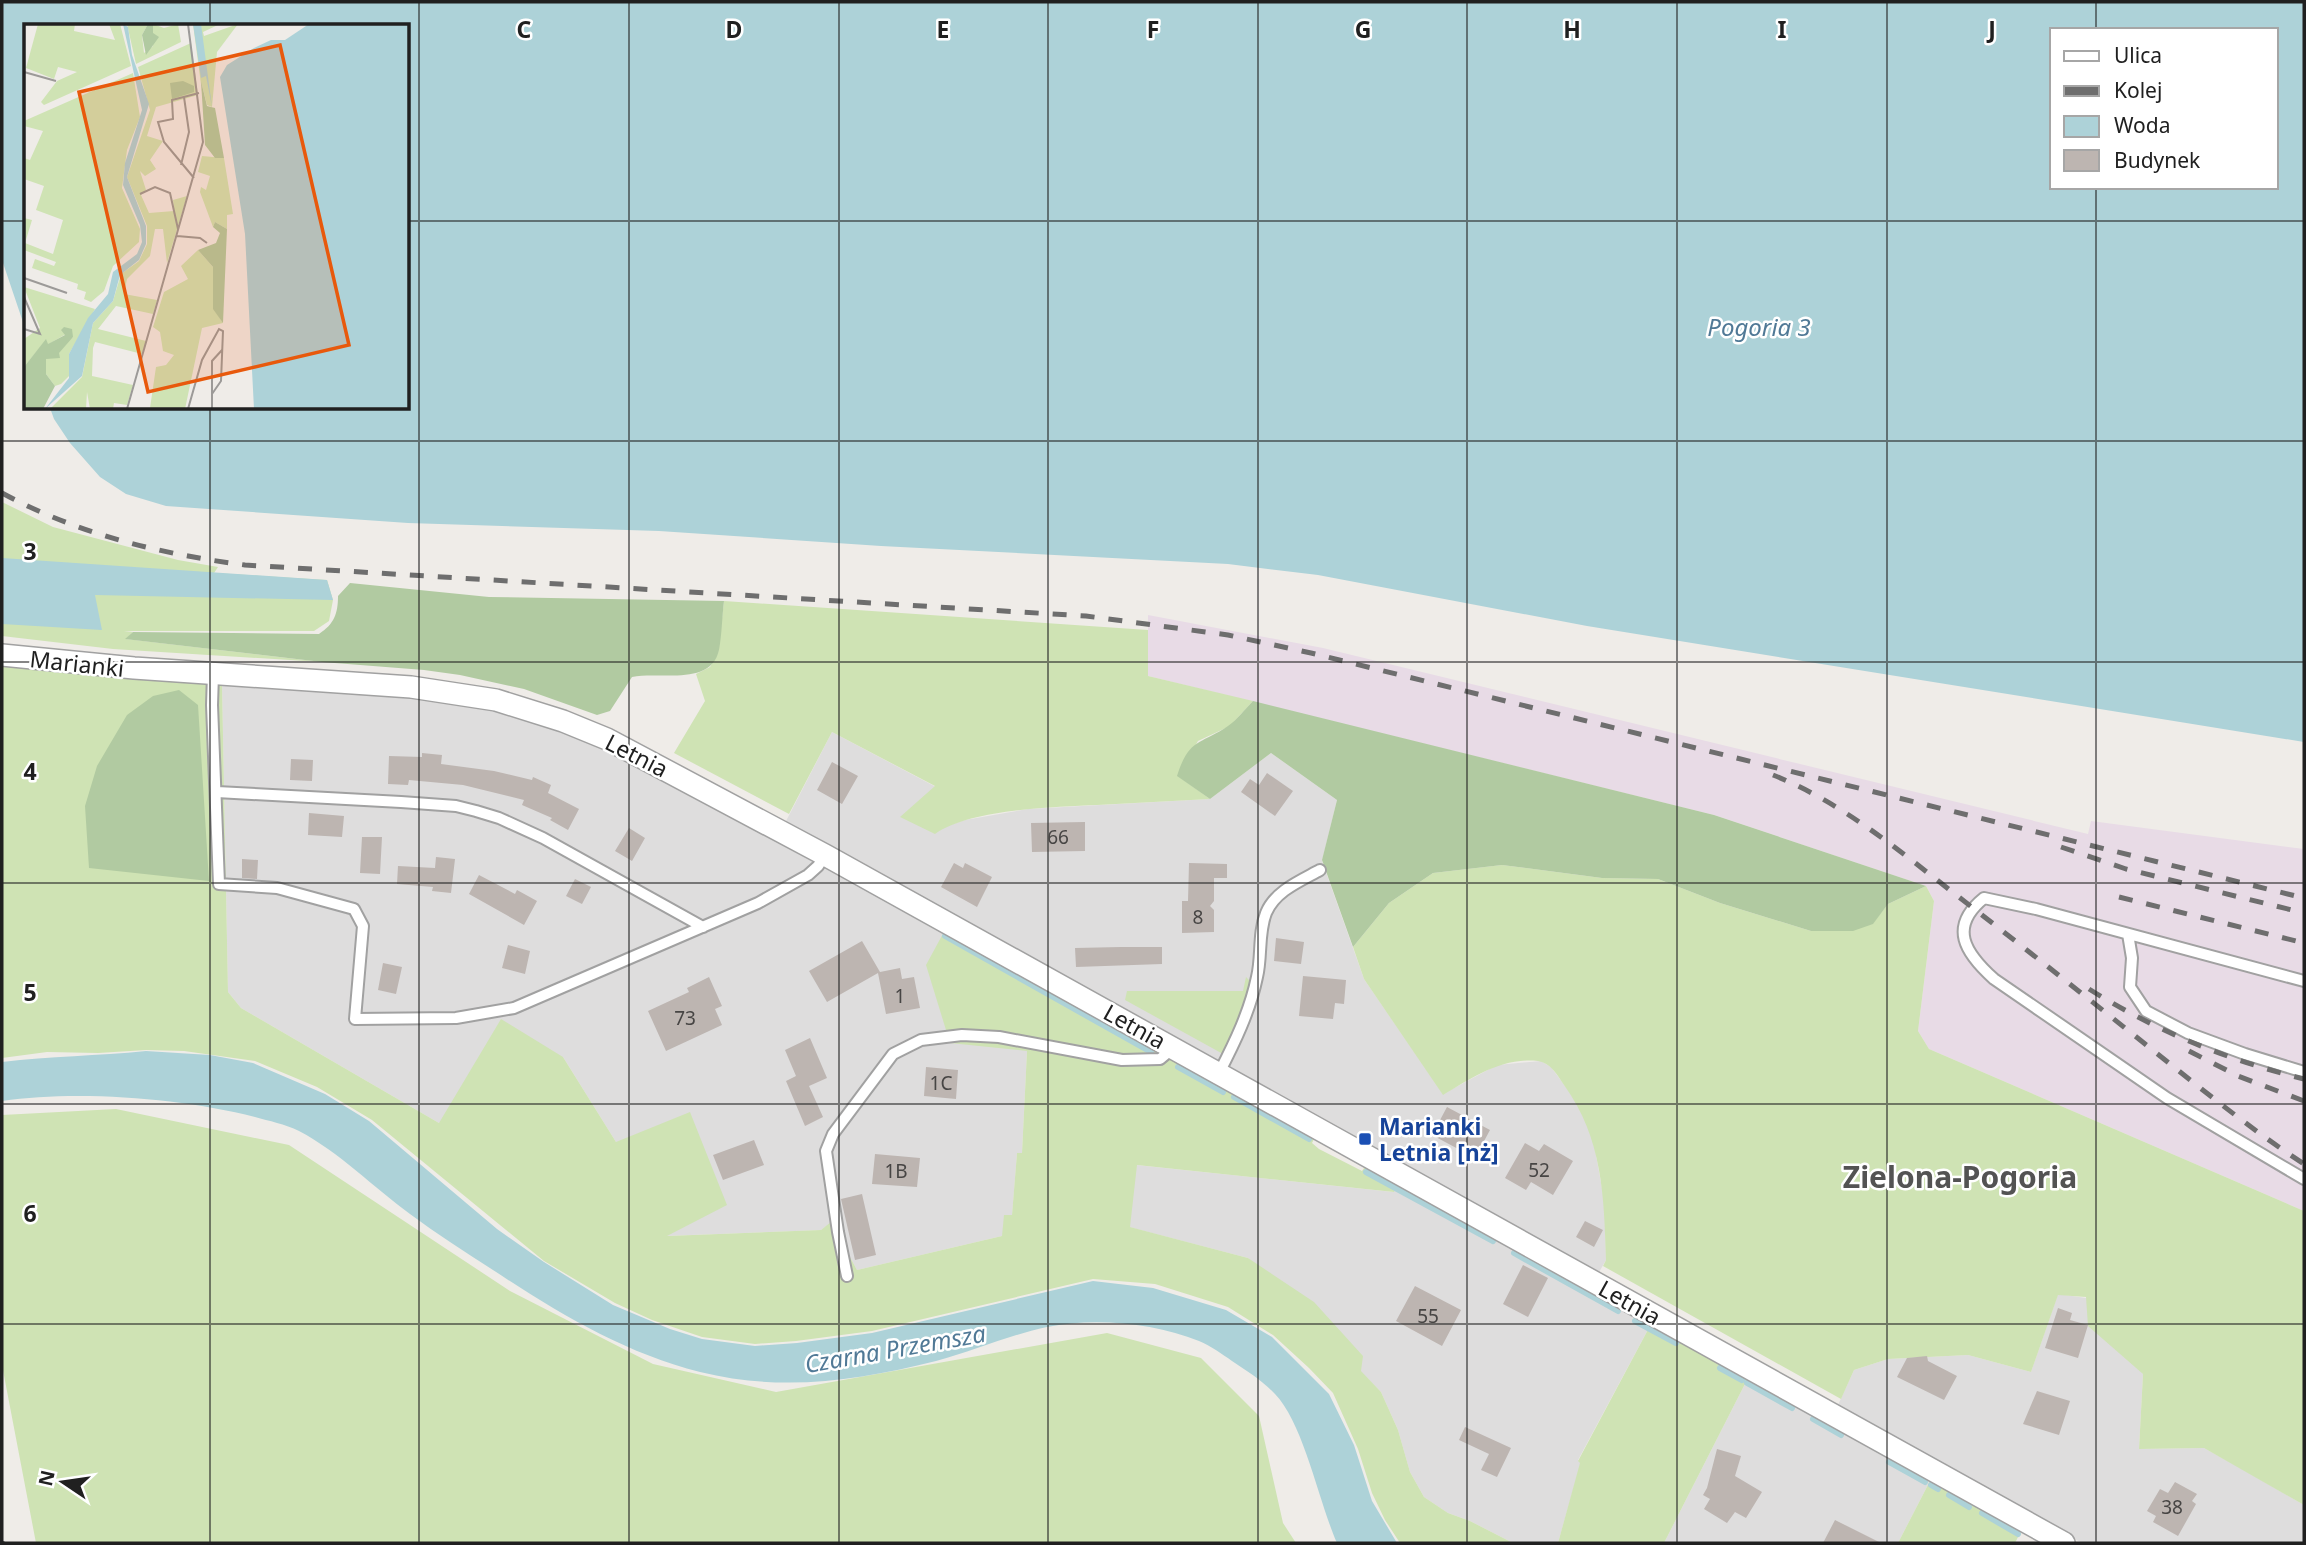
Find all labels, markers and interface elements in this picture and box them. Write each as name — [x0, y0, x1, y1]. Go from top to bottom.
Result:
text: C — [517, 13, 532, 45]
text: D — [726, 13, 742, 45]
text: E — [937, 13, 949, 45]
text: F — [1147, 13, 1159, 45]
text: G — [1355, 13, 1371, 45]
text: H — [1563, 13, 1581, 45]
text: I — [1778, 13, 1787, 45]
text: J — [1986, 13, 1996, 45]
inset map — [24, 24, 410, 410]
legend — [2050, 28, 2278, 189]
text: Ulica — [2114, 41, 2162, 69]
text: Kolej — [2114, 76, 2162, 104]
text: Woda — [2114, 111, 2171, 139]
text: Budynek — [2114, 146, 2201, 174]
water label: Pogoria 3 — [1707, 310, 1811, 343]
text: 3 — [23, 535, 37, 567]
street label: Marianki — [28, 642, 126, 684]
street label: Letnia — [600, 726, 674, 784]
text: 4 — [23, 755, 37, 787]
house number: 66 — [1047, 824, 1069, 850]
house number: 8 — [1193, 904, 1203, 930]
text: 5 — [23, 976, 37, 1008]
house number: 1 — [895, 983, 905, 1009]
street label: Letnia — [1098, 996, 1172, 1056]
house number: 73 — [674, 1005, 696, 1031]
house number: 1C — [930, 1070, 952, 1096]
place label: Marianki Letnia [nż] — [1379, 1110, 1499, 1168]
marker: Marianki Letnia [nż] — [1357, 1131, 1373, 1147]
district label: Zielona-Pogoria — [1843, 1156, 2077, 1197]
house number: 52 — [1528, 1157, 1550, 1183]
house number: 1B — [884, 1158, 908, 1184]
text: 6 — [23, 1197, 37, 1229]
street label: Letnia — [1593, 1272, 1667, 1332]
house number: 55 — [1417, 1303, 1439, 1329]
water label: Czarna Przemsza — [802, 1316, 988, 1380]
north arrow — [28, 1447, 98, 1517]
text: N — [32, 1468, 61, 1489]
house number: 38 — [2161, 1494, 2183, 1520]

